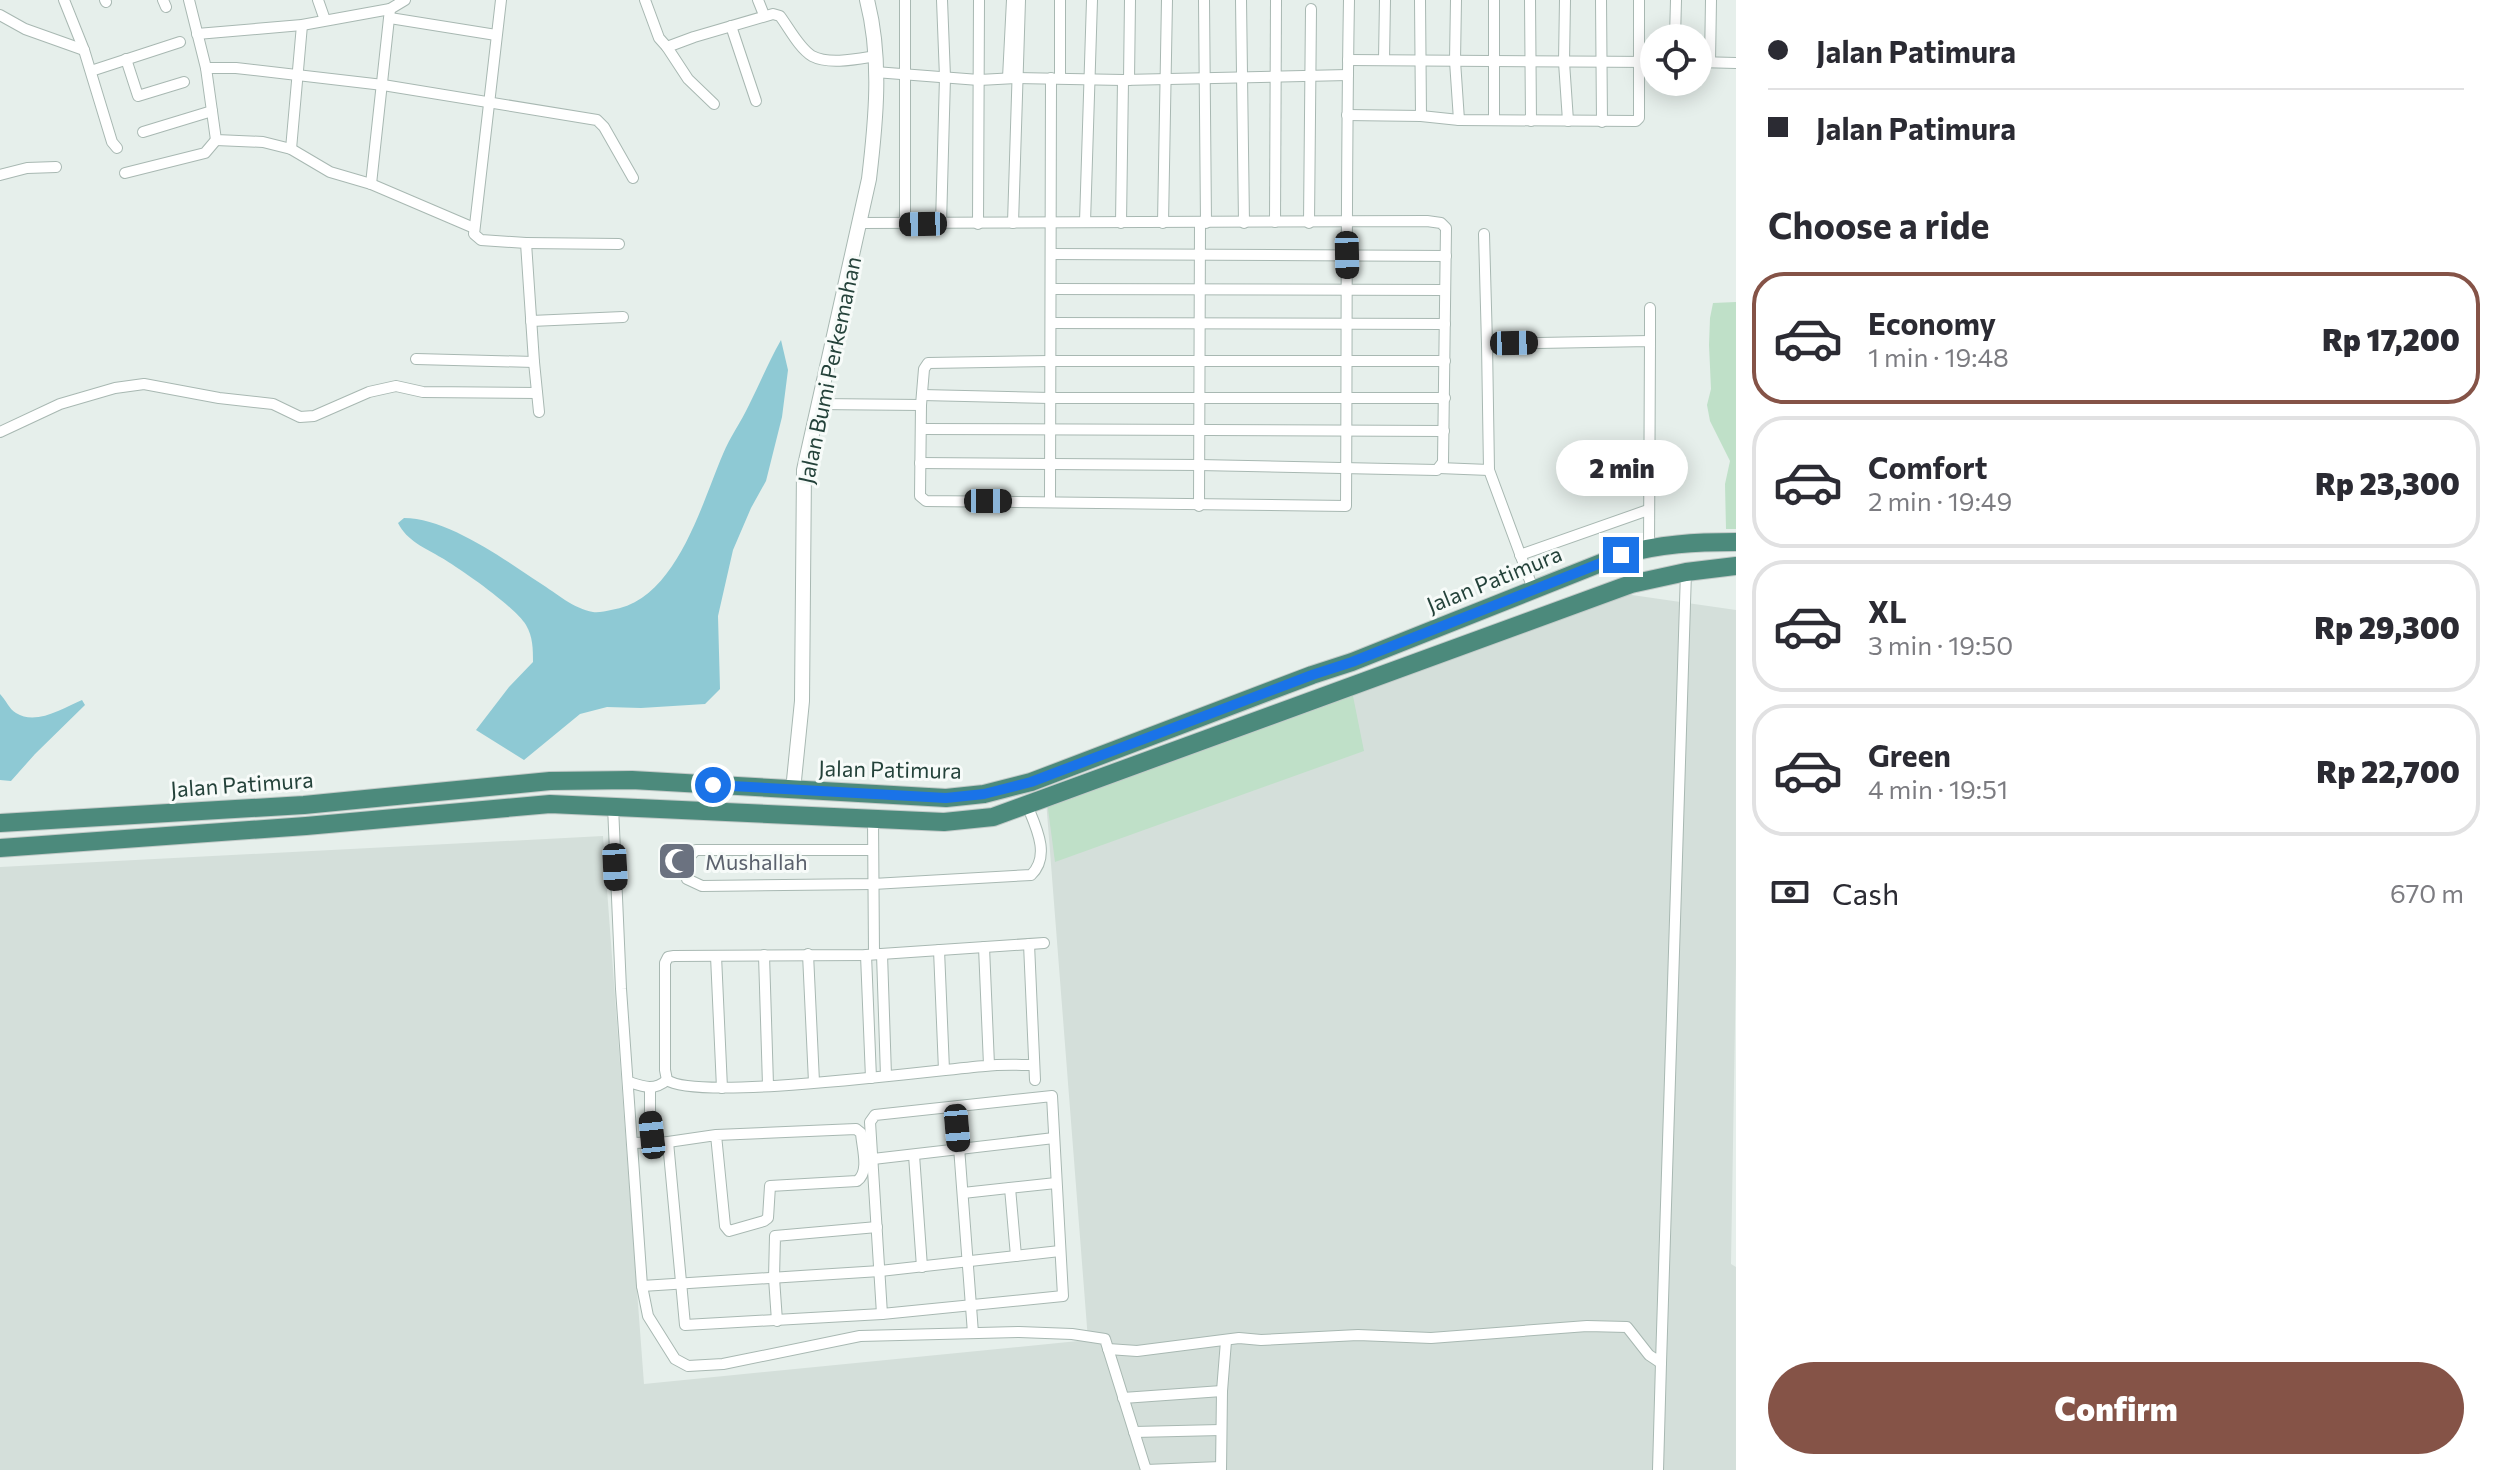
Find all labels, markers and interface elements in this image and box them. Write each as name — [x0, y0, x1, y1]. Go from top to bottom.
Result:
map controls — [1640, 24, 1712, 96]
button: locate — [1640, 24, 1712, 96]
text: Jalan Patimura — [1816, 32, 2016, 69]
text: Jalan Patimura — [1816, 109, 2016, 146]
text: Choose a ride — [1768, 202, 1989, 246]
car — [899, 212, 947, 236]
car — [1335, 231, 1359, 279]
street label: Jalan Bumi Perkemahan — [792, 254, 866, 486]
icon: car — [1772, 302, 1844, 374]
text: Economy — [1868, 304, 1996, 341]
text: Rp 17,200 — [2322, 320, 2460, 357]
car — [1490, 331, 1538, 355]
text: 1 min · 19:48 — [1868, 341, 2009, 372]
callout: 2 min — [1555, 439, 1687, 495]
icon: car — [1772, 446, 1844, 518]
text: Comfort — [1868, 448, 1987, 485]
text: 2 min — [1589, 452, 1655, 483]
text: Rp 23,300 — [2315, 464, 2460, 501]
text: 2 min · 19:49 — [1868, 485, 2012, 516]
car — [964, 489, 1012, 513]
route end — [1603, 537, 1639, 573]
street label: Jalan Patimura — [1422, 540, 1566, 618]
icon: car — [1772, 590, 1844, 662]
text: XL — [1868, 592, 1907, 629]
text: Rp 29,300 — [2314, 608, 2460, 645]
text: 3 min · 19:50 — [1868, 629, 2013, 660]
icon: car — [1772, 734, 1844, 806]
text: Green — [1868, 736, 1951, 773]
text: Rp 22,700 — [2316, 752, 2460, 789]
street label: Jalan Patimura — [818, 754, 962, 784]
street label: Jalan Patimura — [170, 766, 314, 802]
route start — [695, 767, 731, 803]
text: 4 min · 19:51 — [1868, 773, 2008, 804]
mosque icon: Mushallah — [656, 840, 698, 882]
car — [602, 842, 628, 892]
place label: Mushallah — [705, 848, 808, 875]
icon: cash — [1768, 870, 1812, 914]
text: Cash — [1832, 874, 1899, 911]
text: 670 m — [2390, 877, 2464, 908]
car — [943, 1103, 971, 1153]
car — [638, 1110, 666, 1160]
button: Confirm — [1768, 1362, 2464, 1454]

